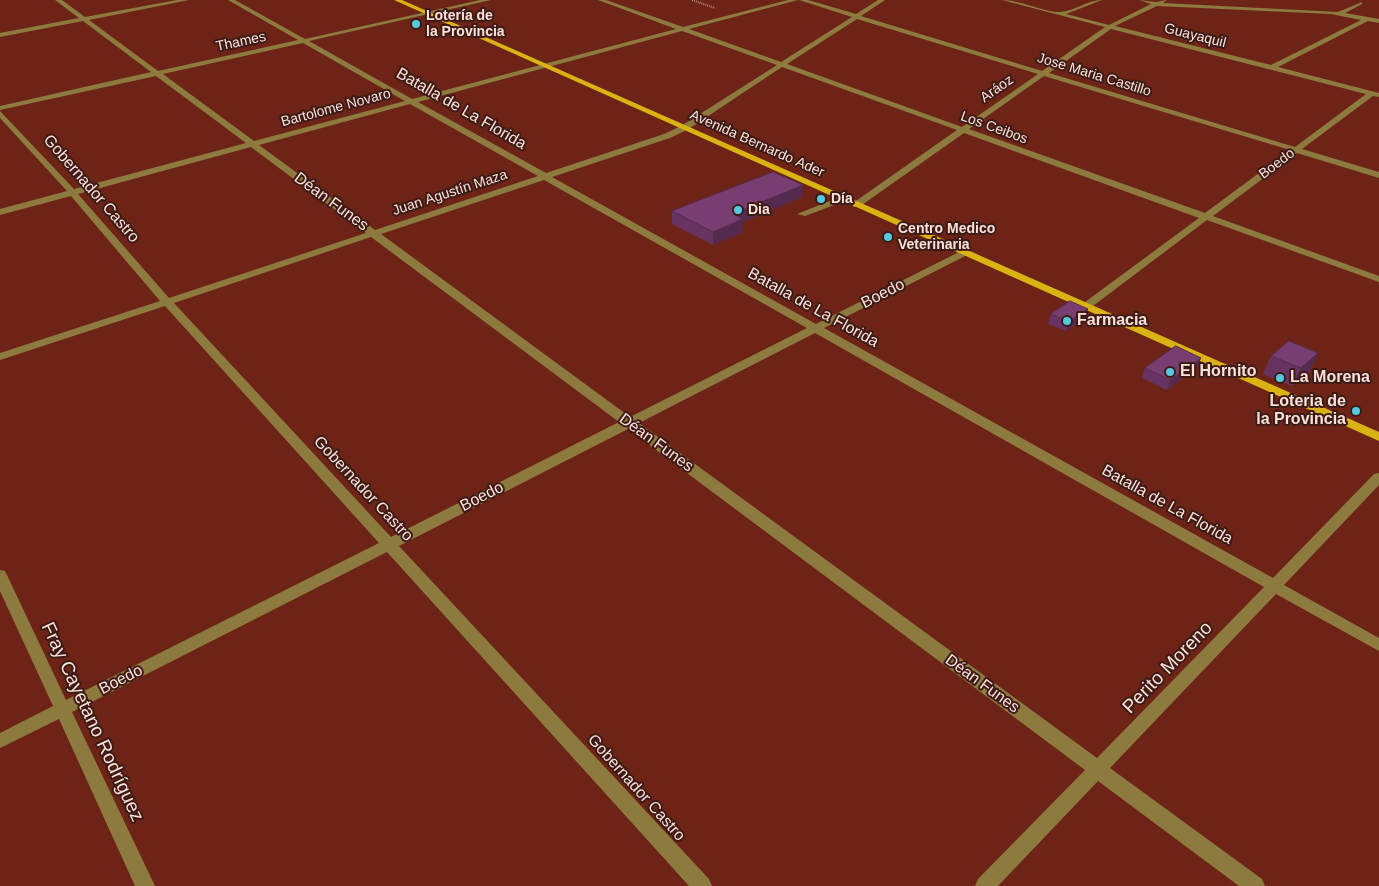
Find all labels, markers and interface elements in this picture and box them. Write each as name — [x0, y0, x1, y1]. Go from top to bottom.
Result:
place label: Lotería de la Provincia — [426, 8, 505, 40]
marker: Lotería de la Provincia — [410, 18, 422, 30]
street label: Guayaquil — [1162, 20, 1228, 52]
street label: Thames — [215, 29, 267, 55]
street label: Jose Maria Castillo — [1035, 50, 1153, 100]
street label: Batalla de La Florida — [393, 64, 529, 154]
street label: Aráoz — [977, 72, 1017, 106]
street label: Bartolome Novaro — [279, 85, 393, 131]
street label: Avenida Bernardo Ader — [687, 107, 827, 181]
street label: Los Ceibos — [958, 108, 1030, 148]
street label: Gobernador Castro — [39, 131, 143, 247]
street label: Boedo — [1256, 145, 1298, 183]
street label: Juan Agustín Maza — [390, 166, 510, 220]
street label: Déan Funes — [290, 169, 372, 235]
place label: Día — [831, 191, 853, 207]
marker: Día — [815, 193, 827, 205]
place label: Dia — [748, 202, 770, 218]
marker: Dia — [732, 204, 744, 216]
place label: Centro Medico Veterinaria — [898, 221, 995, 253]
marker: Centro Medico Veterinaria — [882, 231, 894, 243]
street label: Batalla de La Florida — [744, 264, 882, 352]
street label: Boedo — [858, 275, 908, 313]
place label: Farmacia — [1077, 311, 1147, 331]
marker: Farmacia — [1061, 315, 1073, 327]
place label: El Hornito — [1180, 362, 1256, 382]
marker: El Hornito — [1164, 366, 1176, 378]
place label: La Morena — [1290, 368, 1370, 388]
marker: La Morena — [1274, 372, 1286, 384]
place label: Loteria de la Provincia — [1256, 392, 1346, 430]
marker: Loteria de la Provincia — [1350, 405, 1362, 417]
street label: Déan Funes — [615, 410, 697, 476]
street label: Gobernador Castro — [309, 432, 417, 546]
street label: Batalla de La Florida — [1098, 461, 1236, 549]
street label: Boedo — [457, 478, 507, 516]
street label: Perito Moreno — [1118, 617, 1218, 719]
street label: Fray Cayetano Rodríguez — [36, 619, 148, 825]
street label: Déan Funes — [941, 651, 1023, 717]
street label: Boedo — [96, 661, 146, 699]
street label: Gobernador Castro — [583, 731, 689, 845]

